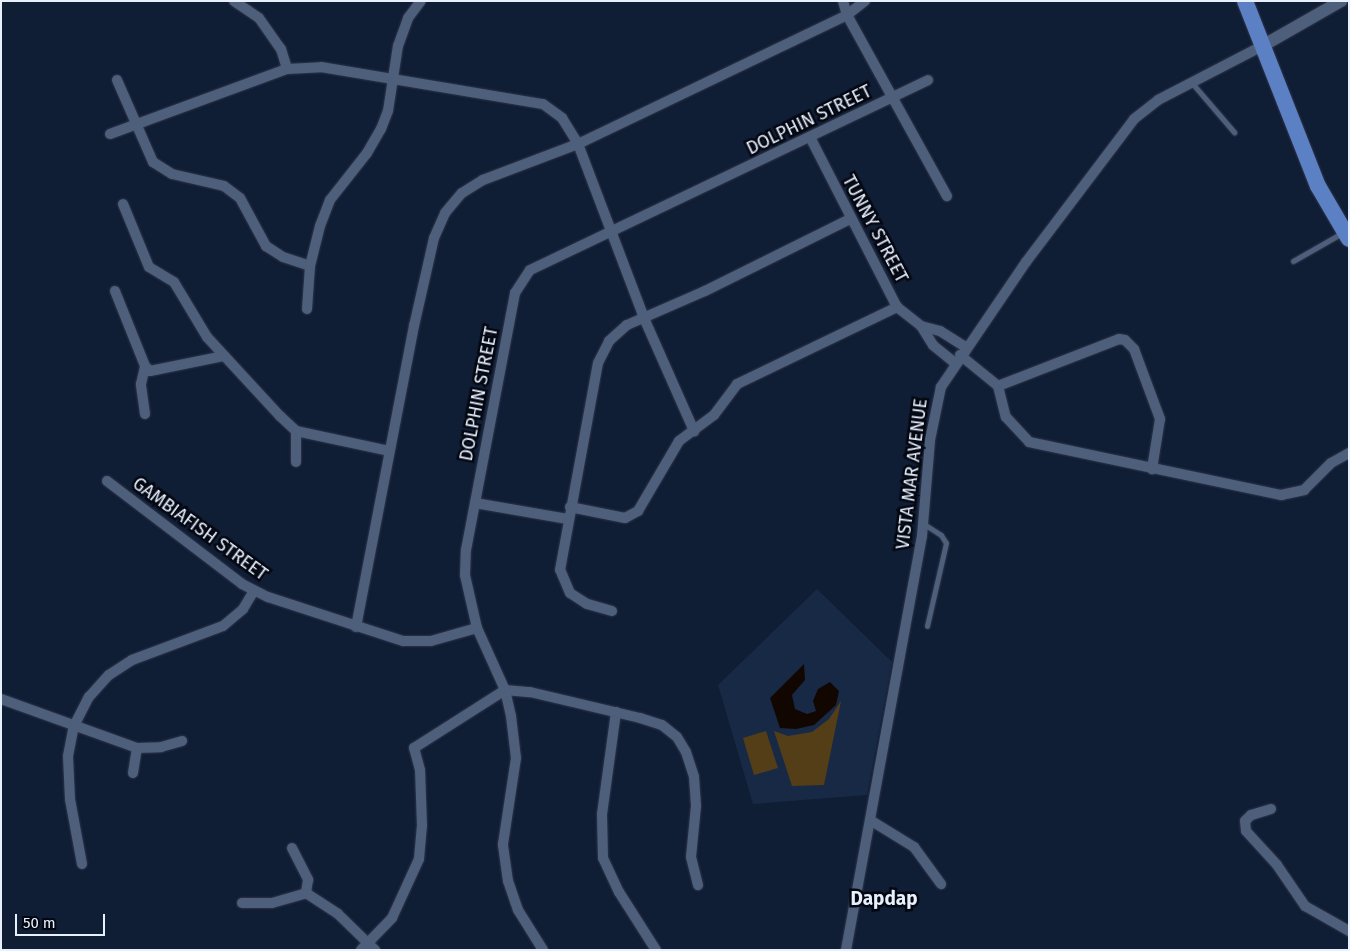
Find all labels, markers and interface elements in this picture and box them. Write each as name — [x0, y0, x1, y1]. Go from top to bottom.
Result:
street label: DOLPHIN STREET — [743, 80, 875, 160]
street label: TUNNY STREET — [838, 172, 912, 286]
street label: DOLPHIN STREET — [455, 325, 503, 463]
street label: VISTA MAR AVENUE — [892, 397, 932, 551]
street label: GAMBIAFISH STREET — [128, 473, 272, 585]
district label: Dapdap — [850, 888, 918, 910]
scale bar — [18, 904, 108, 936]
text: 50 m — [23, 914, 56, 932]

